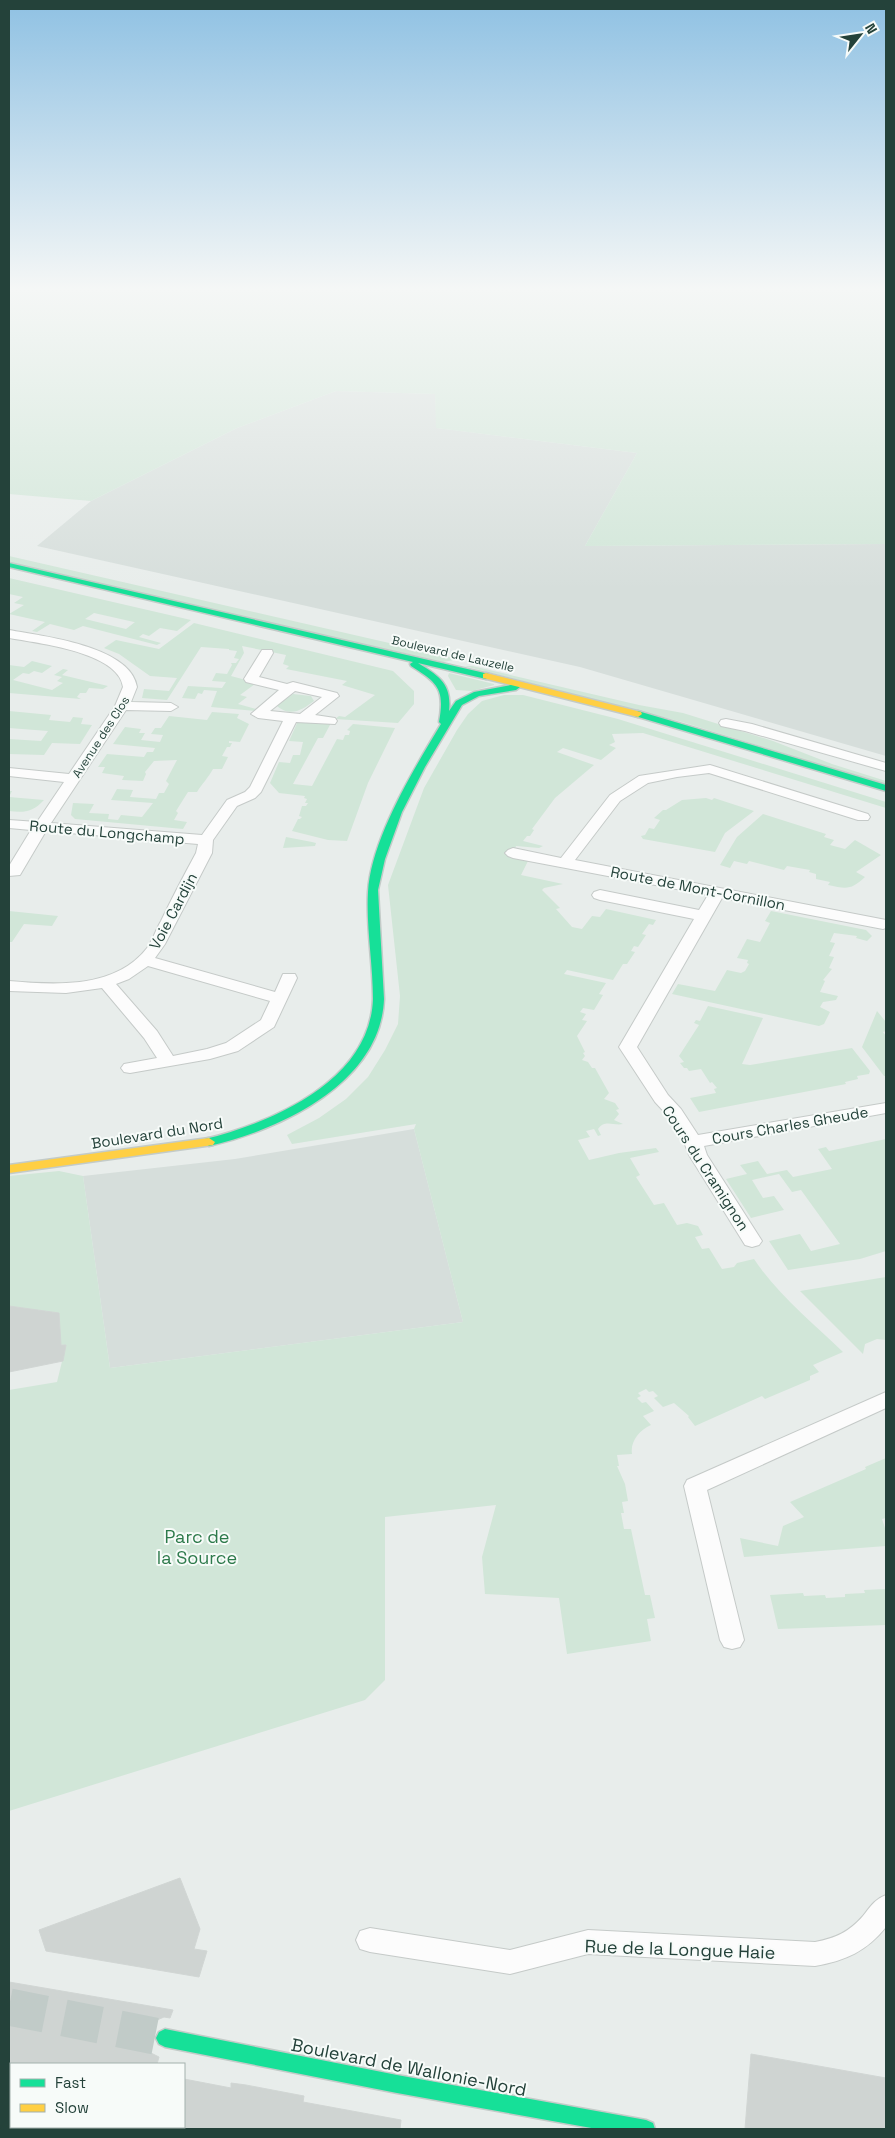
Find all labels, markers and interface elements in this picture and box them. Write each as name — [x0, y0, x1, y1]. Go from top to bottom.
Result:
north arrow — [835, 10, 885, 60]
text: N — [861, 20, 881, 37]
street label: Boulevard de Lauzelle — [390, 632, 516, 676]
street label: Avenue des Clos — [69, 693, 133, 781]
street label: Route du Longchamp — [29, 816, 185, 848]
street label: Route de Mont-Cornillon — [609, 862, 787, 914]
street label: Voie Cardijn — [145, 869, 201, 953]
street label: Cours du Cramignon — [658, 1102, 754, 1234]
street label: Cours Charles Gheude — [710, 1102, 870, 1148]
street label: Boulevard du Nord — [90, 1113, 224, 1153]
park label: Parc de la Source — [157, 1525, 237, 1569]
street label: Rue de la Longue Haie — [584, 1934, 776, 1964]
street label: Boulevard de Wallonie-Nord — [289, 2033, 529, 2101]
legend — [10, 2063, 185, 2128]
text: Fast — [55, 2073, 86, 2092]
text: Slow — [55, 2098, 89, 2117]

